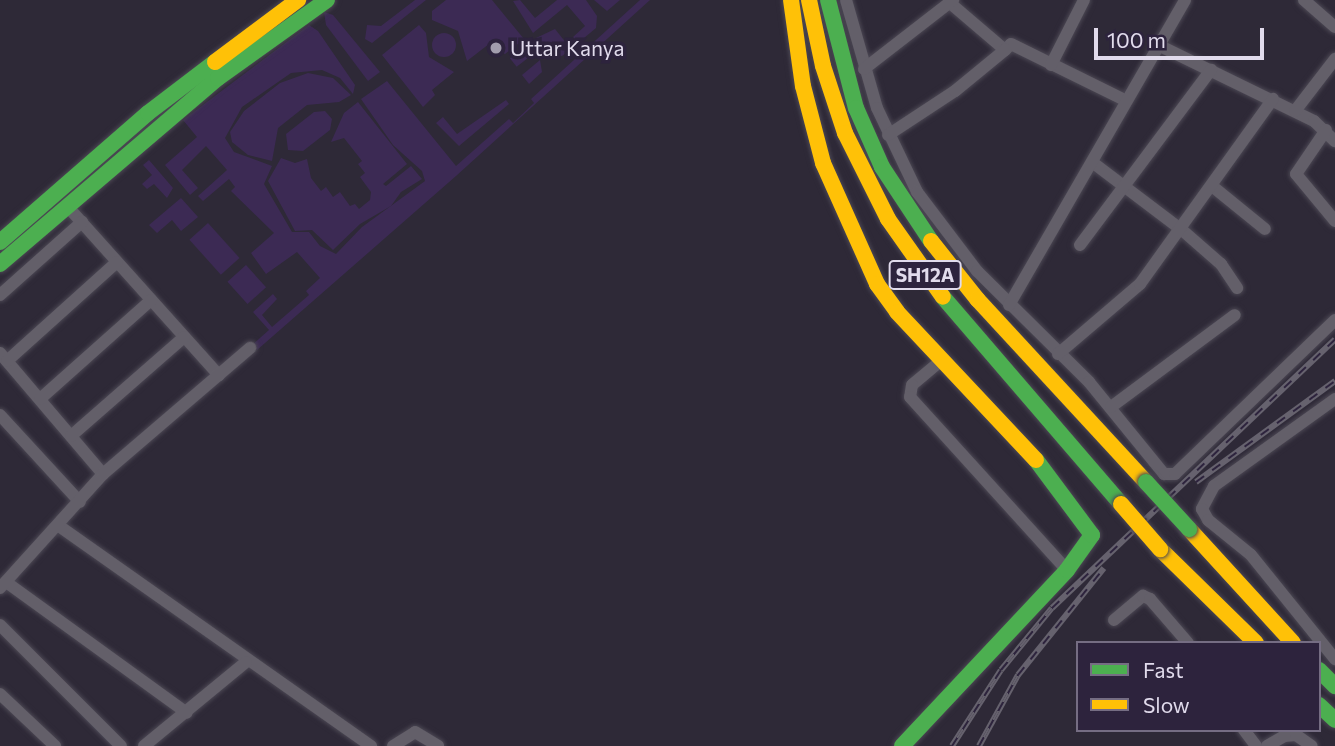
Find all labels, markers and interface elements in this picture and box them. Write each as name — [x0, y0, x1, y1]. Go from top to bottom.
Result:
scale bar — [1097, 14, 1267, 58]
text: 100 m — [1107, 27, 1166, 52]
place label: Uttar Kanya — [510, 35, 624, 61]
marker: Uttar Kanya — [488, 40, 504, 56]
road number: SH12A — [888, 260, 962, 290]
legend — [1076, 641, 1321, 732]
text: Fast — [1143, 657, 1184, 682]
text: Slow — [1143, 692, 1190, 717]

